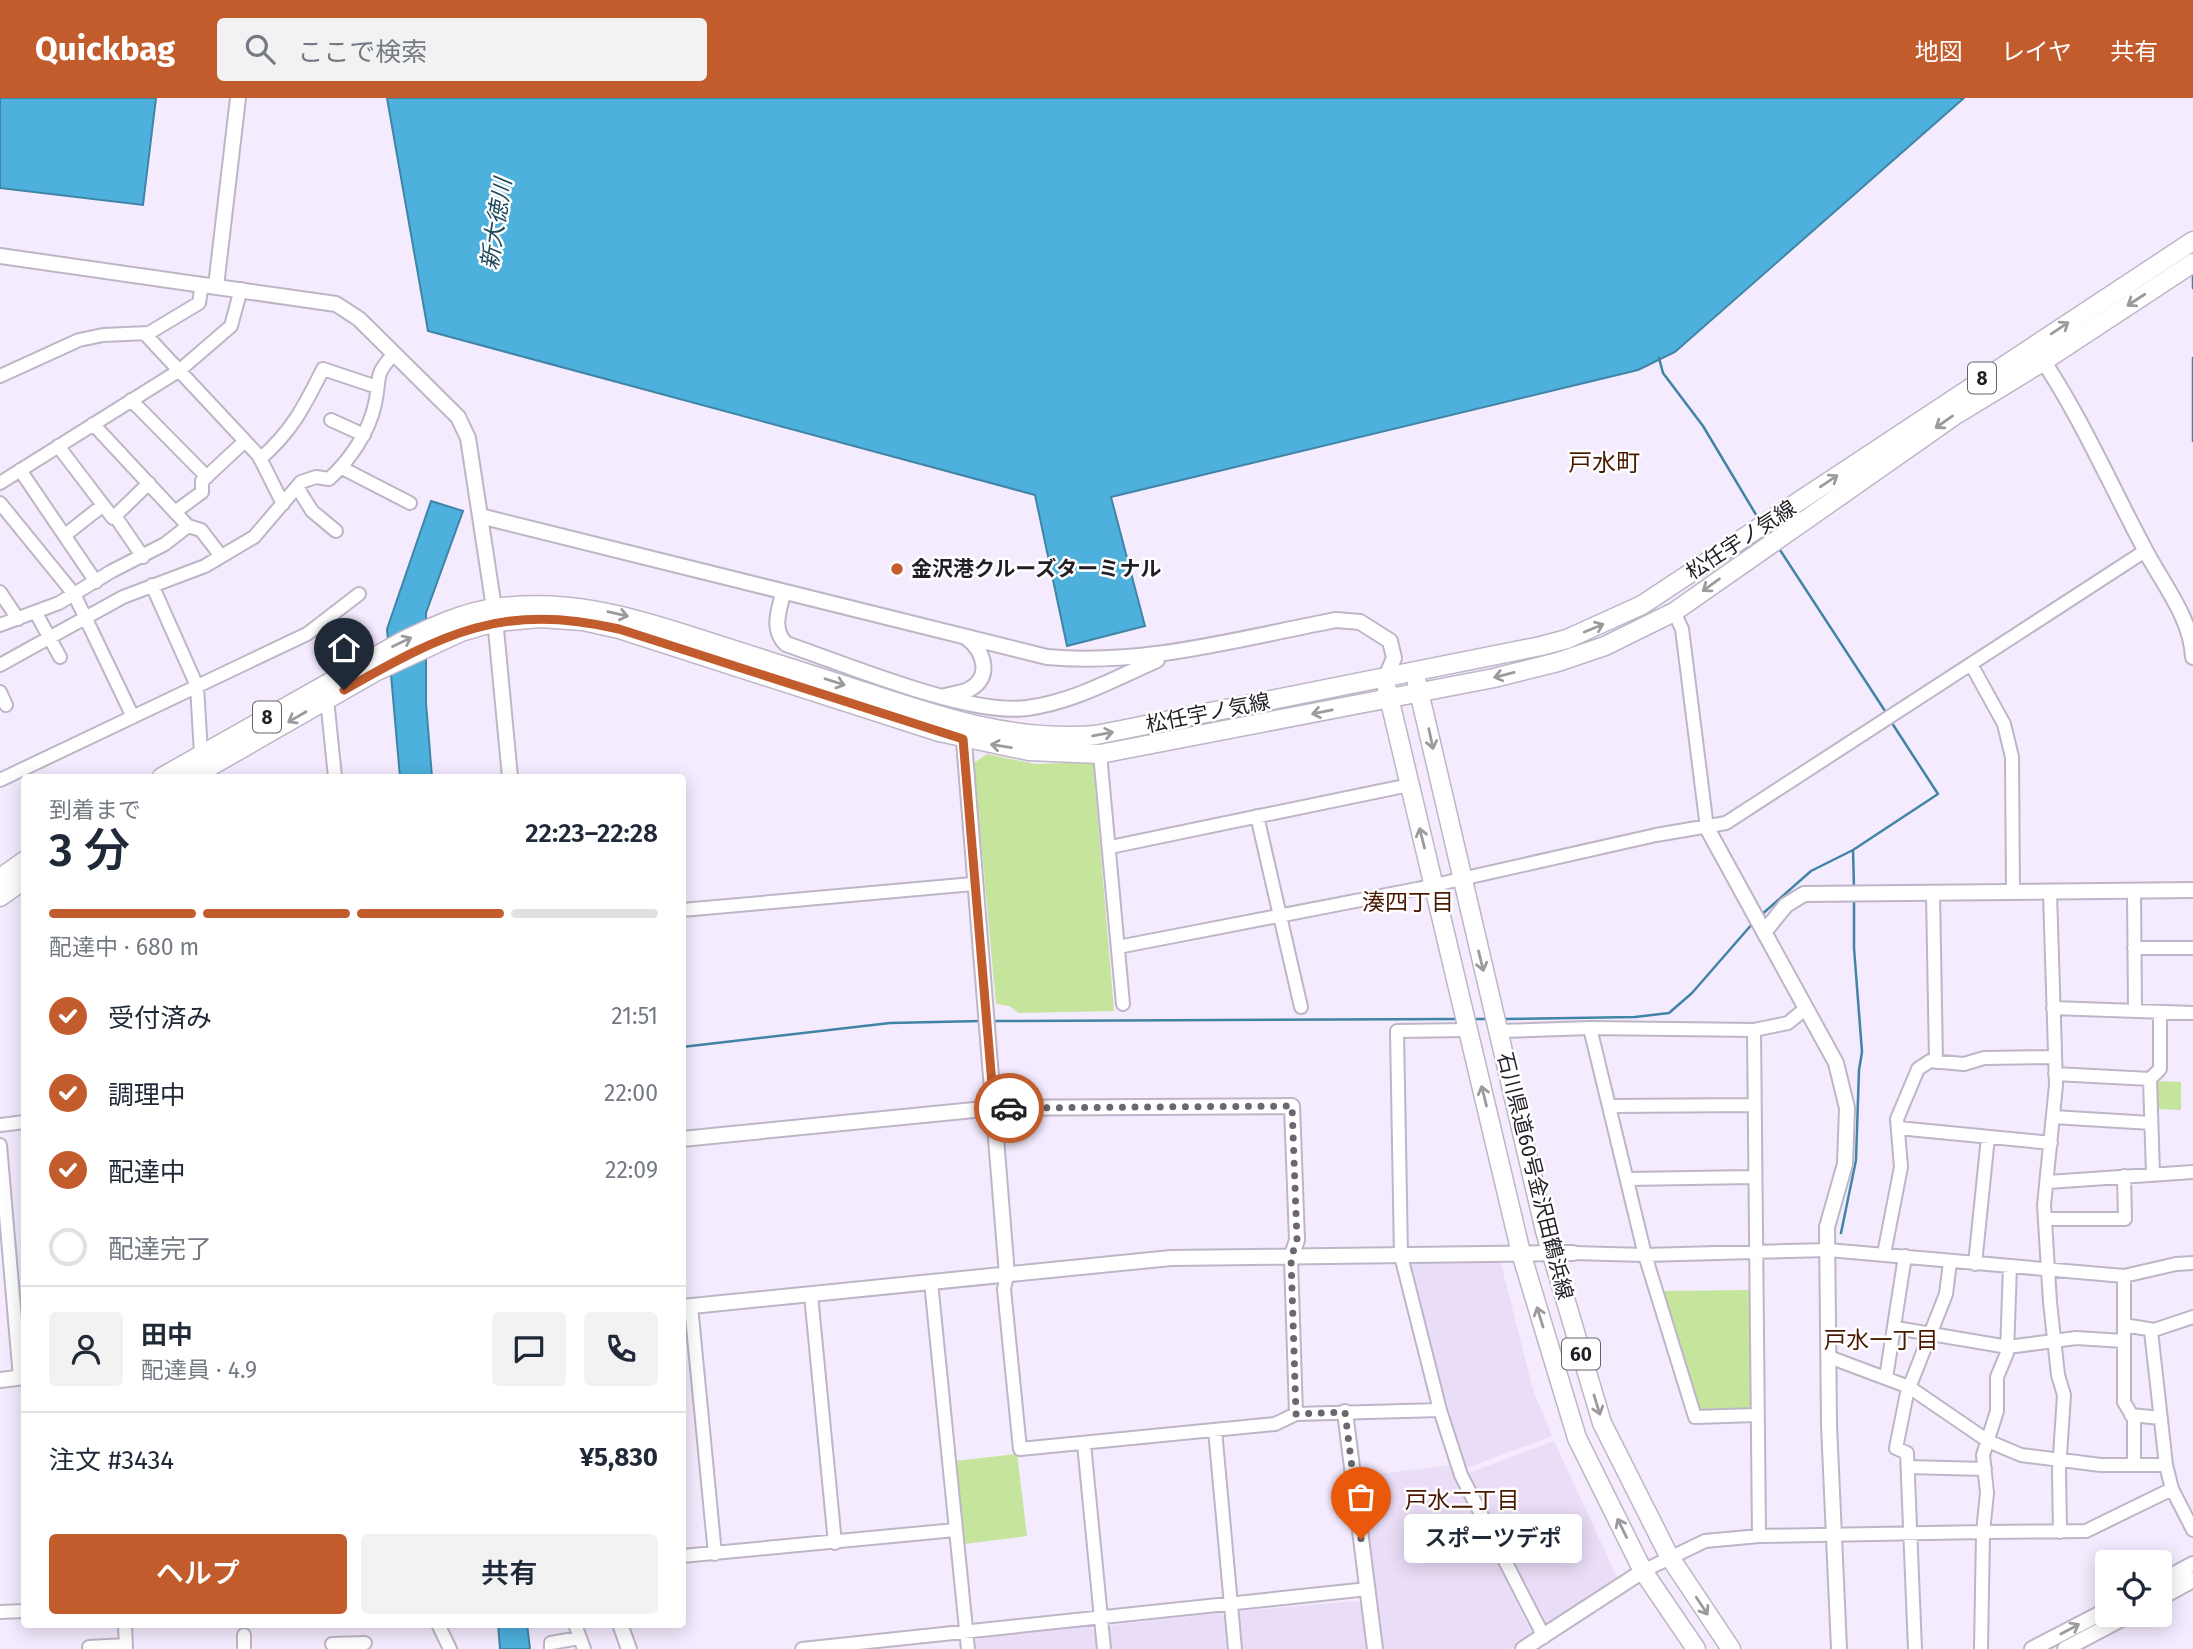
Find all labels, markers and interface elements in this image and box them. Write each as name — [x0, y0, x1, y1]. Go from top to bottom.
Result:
search box — [217, 18, 707, 81]
text: Quickbag — [35, 29, 175, 69]
icon: search — [241, 30, 279, 68]
text: ここで検索 — [297, 37, 427, 68]
text: 地図 — [1915, 38, 1963, 66]
text: レイヤ — [2001, 38, 2072, 66]
text: 共有 — [2110, 38, 2158, 66]
water label: 新大徳川 — [475, 173, 517, 272]
one-way arrow — [2127, 293, 2146, 308]
one-way arrow — [2050, 321, 2069, 335]
road number: 8 — [1968, 362, 1996, 394]
one-way arrow — [1935, 415, 1954, 429]
district label: 戸水町 — [1568, 449, 1640, 477]
one-way arrow — [1819, 474, 1839, 488]
street label: 松任宇ノ気線 — [1681, 495, 1801, 585]
place label: 金沢港クルーズターミナル — [911, 556, 1161, 582]
marker: 金沢港クルーズターミナル — [889, 561, 905, 577]
one-way arrow — [1702, 578, 1721, 592]
one-way arrow — [606, 607, 629, 621]
pin — [314, 618, 374, 690]
one-way arrow — [1582, 620, 1604, 633]
icon: home — [325, 629, 363, 667]
one-way arrow — [391, 634, 412, 648]
one-way arrow — [1494, 669, 1516, 682]
one-way arrow — [823, 677, 845, 690]
street label: 松任宇ノ気線 — [1144, 688, 1272, 738]
road number: 8 — [253, 702, 281, 732]
one-way arrow — [1311, 706, 1334, 719]
one-way arrow — [287, 710, 307, 724]
one-way arrow — [1091, 727, 1114, 740]
one-way arrow — [1425, 727, 1439, 750]
one-way arrow — [990, 739, 1013, 752]
text: 到着まで — [49, 796, 141, 824]
text: 22:23–22:28 — [525, 818, 658, 849]
text: 3 分 — [49, 823, 130, 878]
one-way arrow — [1415, 827, 1428, 850]
district label: 湊四丁目 — [1362, 888, 1454, 916]
text: 配達中 · 680 m — [49, 933, 199, 961]
one-way arrow — [1475, 949, 1489, 972]
icon: check — [49, 997, 87, 1035]
text: 21:51 — [611, 1002, 658, 1030]
text: 受付済み — [108, 1003, 212, 1034]
street label: 石川県道60号金沢田鶴浜線 — [1492, 1050, 1578, 1302]
courier — [974, 1073, 1044, 1143]
icon: check — [49, 1074, 87, 1112]
text: 22:00 — [604, 1079, 658, 1107]
text: 調理中 — [108, 1080, 186, 1111]
one-way arrow — [1477, 1086, 1490, 1108]
icon: car — [990, 1089, 1028, 1127]
icon: check — [49, 1151, 87, 1189]
text: 22:09 — [605, 1156, 658, 1184]
text: 配達中 — [108, 1157, 186, 1188]
text: 配達完了 — [108, 1234, 212, 1265]
one-way arrow — [1533, 1306, 1546, 1328]
button: person — [49, 1312, 123, 1386]
button: chat — [492, 1312, 566, 1386]
button: phone — [584, 1312, 658, 1386]
text: 田中 — [141, 1320, 193, 1351]
district label: 戸水一丁目 — [1824, 1326, 1939, 1354]
road number: 60 — [1562, 1338, 1600, 1370]
text: 配達員 · 4.9 — [141, 1356, 257, 1384]
one-way arrow — [1591, 1394, 1604, 1416]
text: ¥5,830 — [579, 1442, 658, 1473]
text: 注文 #3434 — [49, 1445, 174, 1476]
pin — [1331, 1467, 1391, 1539]
icon: bag — [1342, 1478, 1380, 1516]
district label: 戸水二丁目 — [1405, 1486, 1520, 1514]
callout: スポーツデポ — [1403, 1514, 1582, 1564]
one-way arrow — [1614, 1518, 1628, 1539]
text: スポーツデポ — [1424, 1524, 1562, 1552]
button: ヘルプ — [49, 1534, 347, 1614]
button: 共有 — [361, 1534, 658, 1614]
map controls — [2095, 1550, 2172, 1627]
button: locate — [2095, 1550, 2172, 1627]
one-way arrow — [1695, 1596, 1709, 1616]
one-way arrow — [2059, 1622, 2079, 1636]

